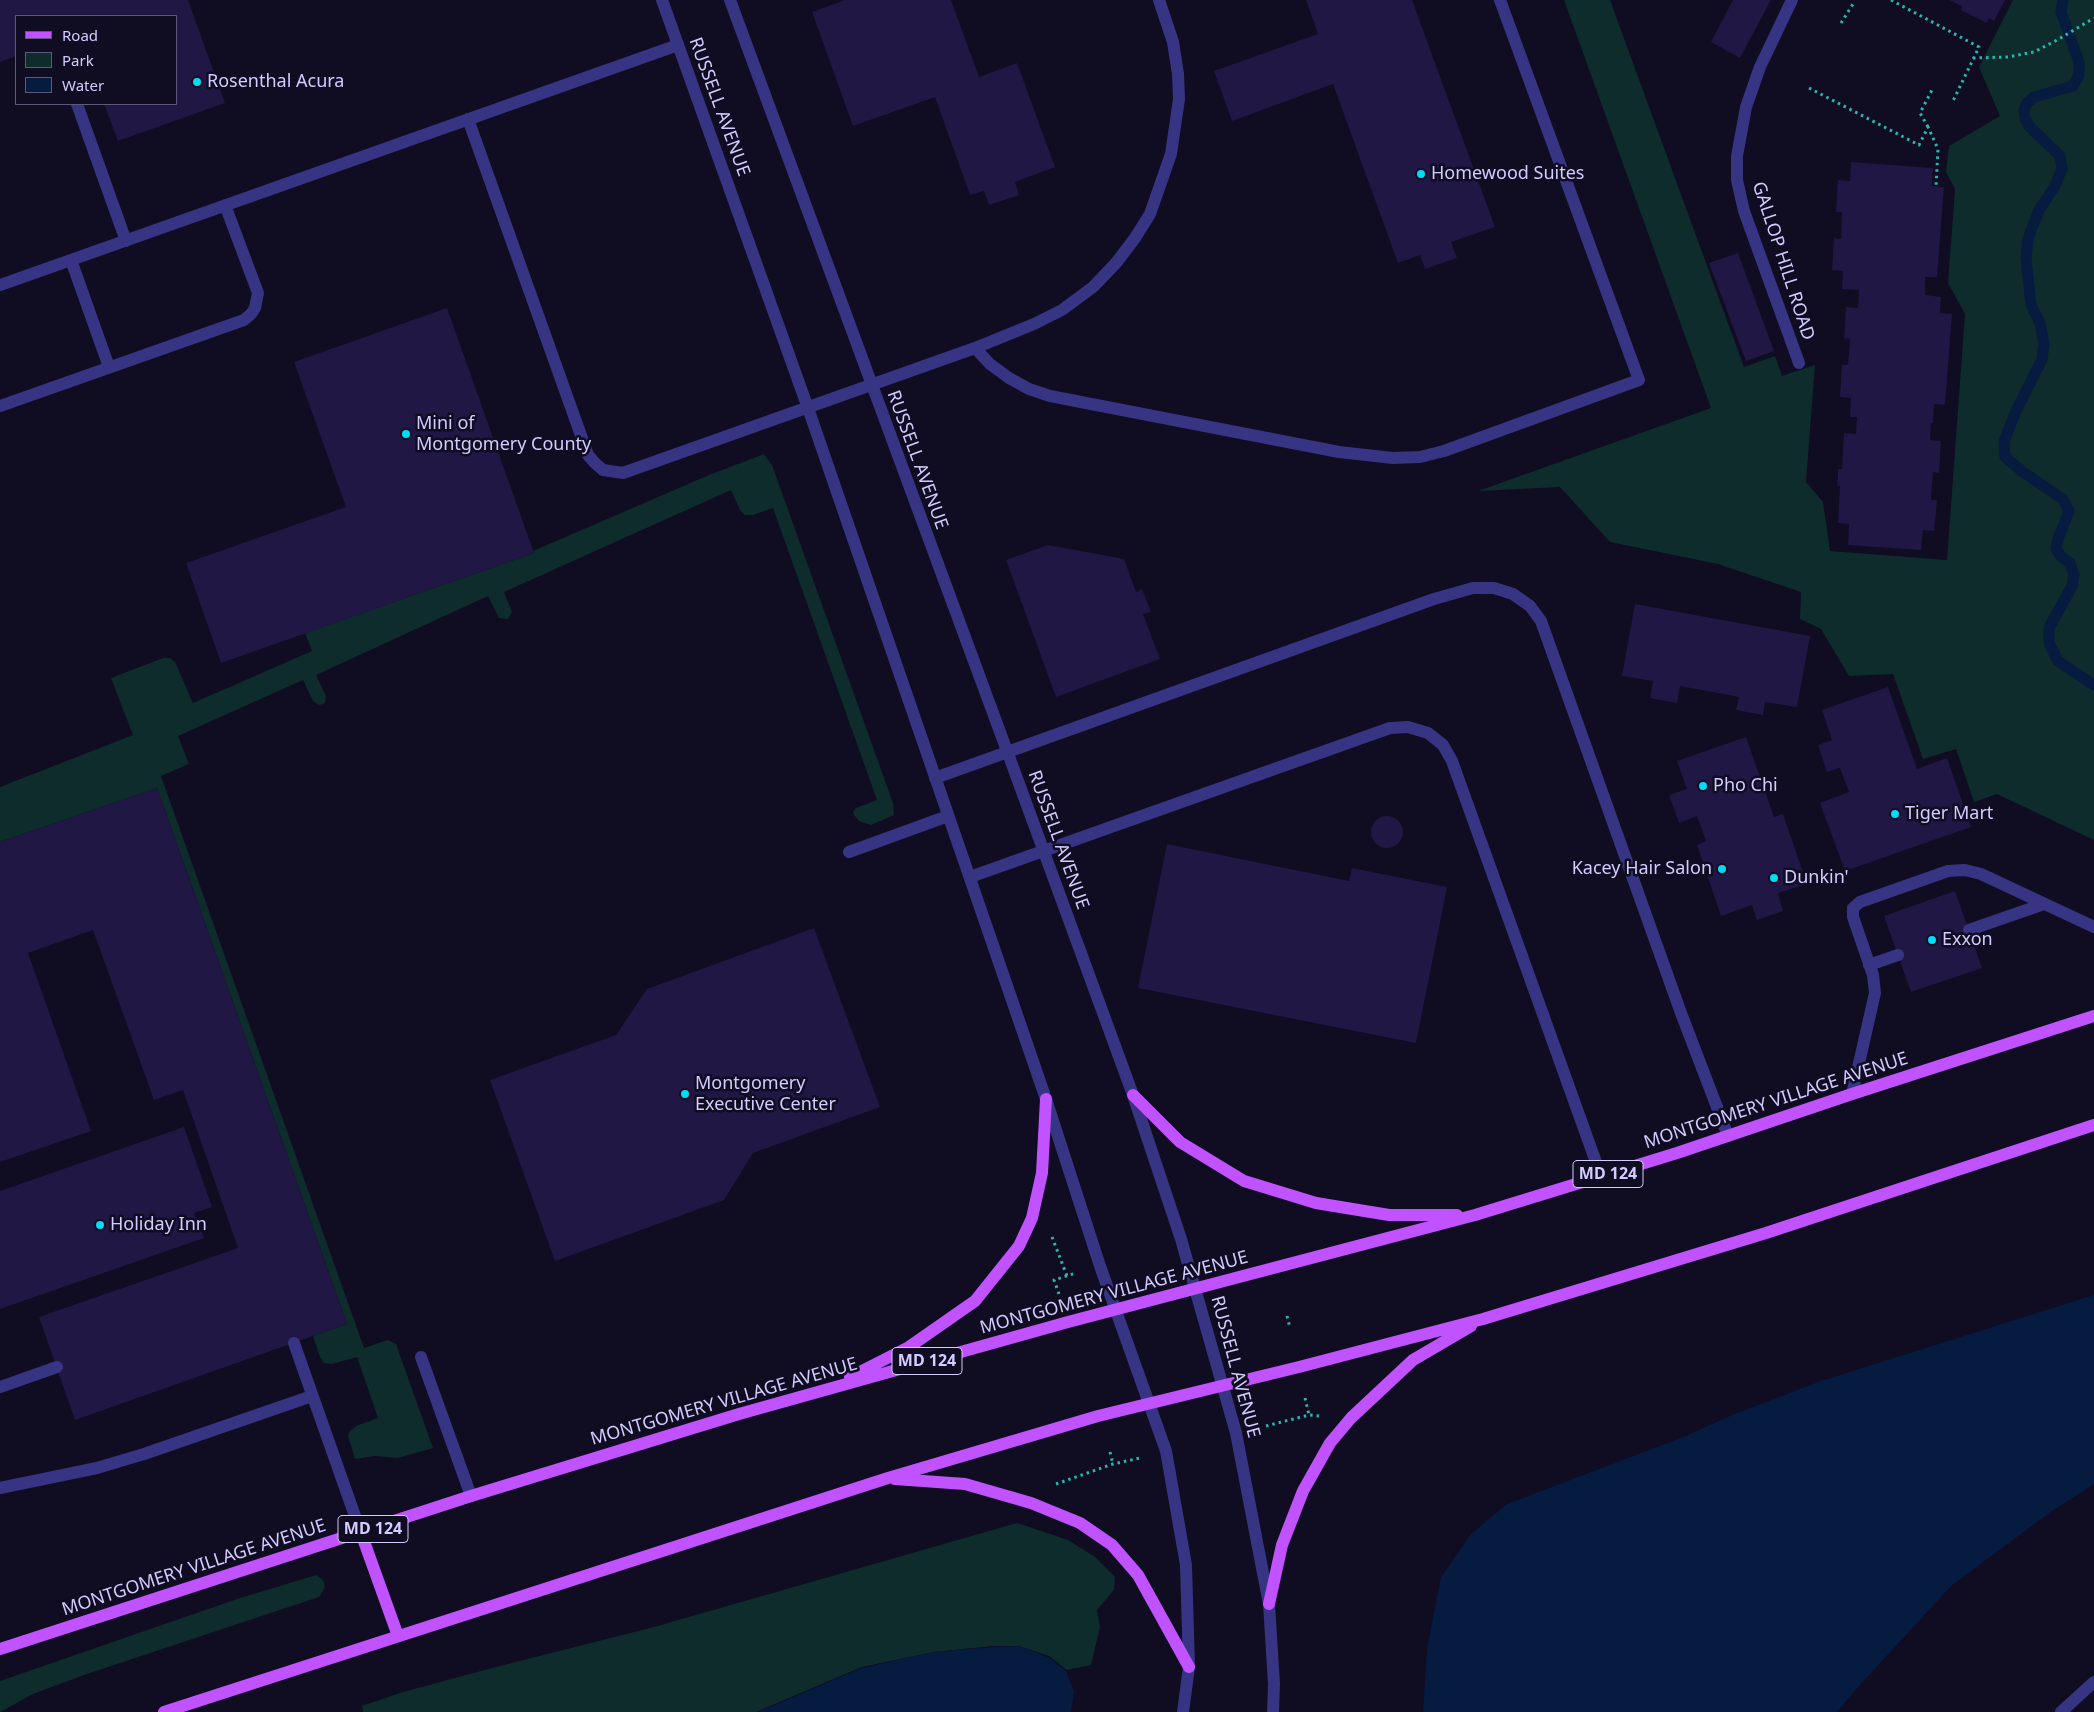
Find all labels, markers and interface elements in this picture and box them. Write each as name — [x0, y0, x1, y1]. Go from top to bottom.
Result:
legend — [15, 15, 178, 105]
text: Road — [62, 25, 98, 45]
street label: RUSSELL AVENUE — [684, 35, 754, 179]
text: Park — [62, 50, 94, 70]
place label: Rosenthal Acura — [207, 71, 344, 93]
text: Water — [62, 75, 104, 95]
marker: Rosenthal Acura — [191, 76, 203, 88]
place label: Homewood Suites — [1431, 163, 1584, 185]
marker: Homewood Suites — [1415, 168, 1427, 180]
street label: GALLOP HILL ROAD — [1747, 179, 1819, 343]
street label: RUSSELL AVENUE — [882, 388, 952, 532]
place label: Mini of Montgomery County — [416, 413, 591, 456]
marker: Mini of Montgomery County — [400, 428, 412, 440]
street label: RUSSELL AVENUE — [1023, 768, 1093, 912]
place label: Pho Chi — [1713, 775, 1778, 797]
marker: Pho Chi — [1697, 780, 1709, 792]
place label: Tiger Mart — [1905, 803, 1993, 825]
marker: Tiger Mart — [1889, 808, 1901, 820]
place label: Kacey Hair Salon — [1572, 858, 1712, 880]
marker: Kacey Hair Salon — [1716, 863, 1728, 875]
place label: Dunkin' — [1784, 867, 1849, 889]
marker: Dunkin' — [1768, 872, 1780, 884]
place label: Exxon — [1942, 929, 1993, 951]
marker: Exxon — [1926, 934, 1938, 946]
street label: MONTGOMERY VILLAGE AVENUE — [1641, 1048, 1911, 1154]
place label: Montgomery Executive Center — [695, 1073, 836, 1116]
marker: Montgomery Executive Center — [679, 1088, 691, 1100]
road number: MD 124 — [1573, 1160, 1643, 1188]
place label: Holiday Inn — [110, 1214, 207, 1236]
marker: Holiday Inn — [94, 1219, 106, 1231]
street label: MONTGOMERY VILLAGE AVENUE — [978, 1247, 1250, 1339]
street label: RUSSELL AVENUE — [1206, 1294, 1264, 1440]
road number: MD 124 — [892, 1348, 962, 1374]
street label: MONTGOMERY VILLAGE AVENUE — [588, 1354, 860, 1450]
street label: MONTGOMERY VILLAGE AVENUE — [59, 1515, 329, 1621]
road number: MD 124 — [338, 1516, 408, 1542]

